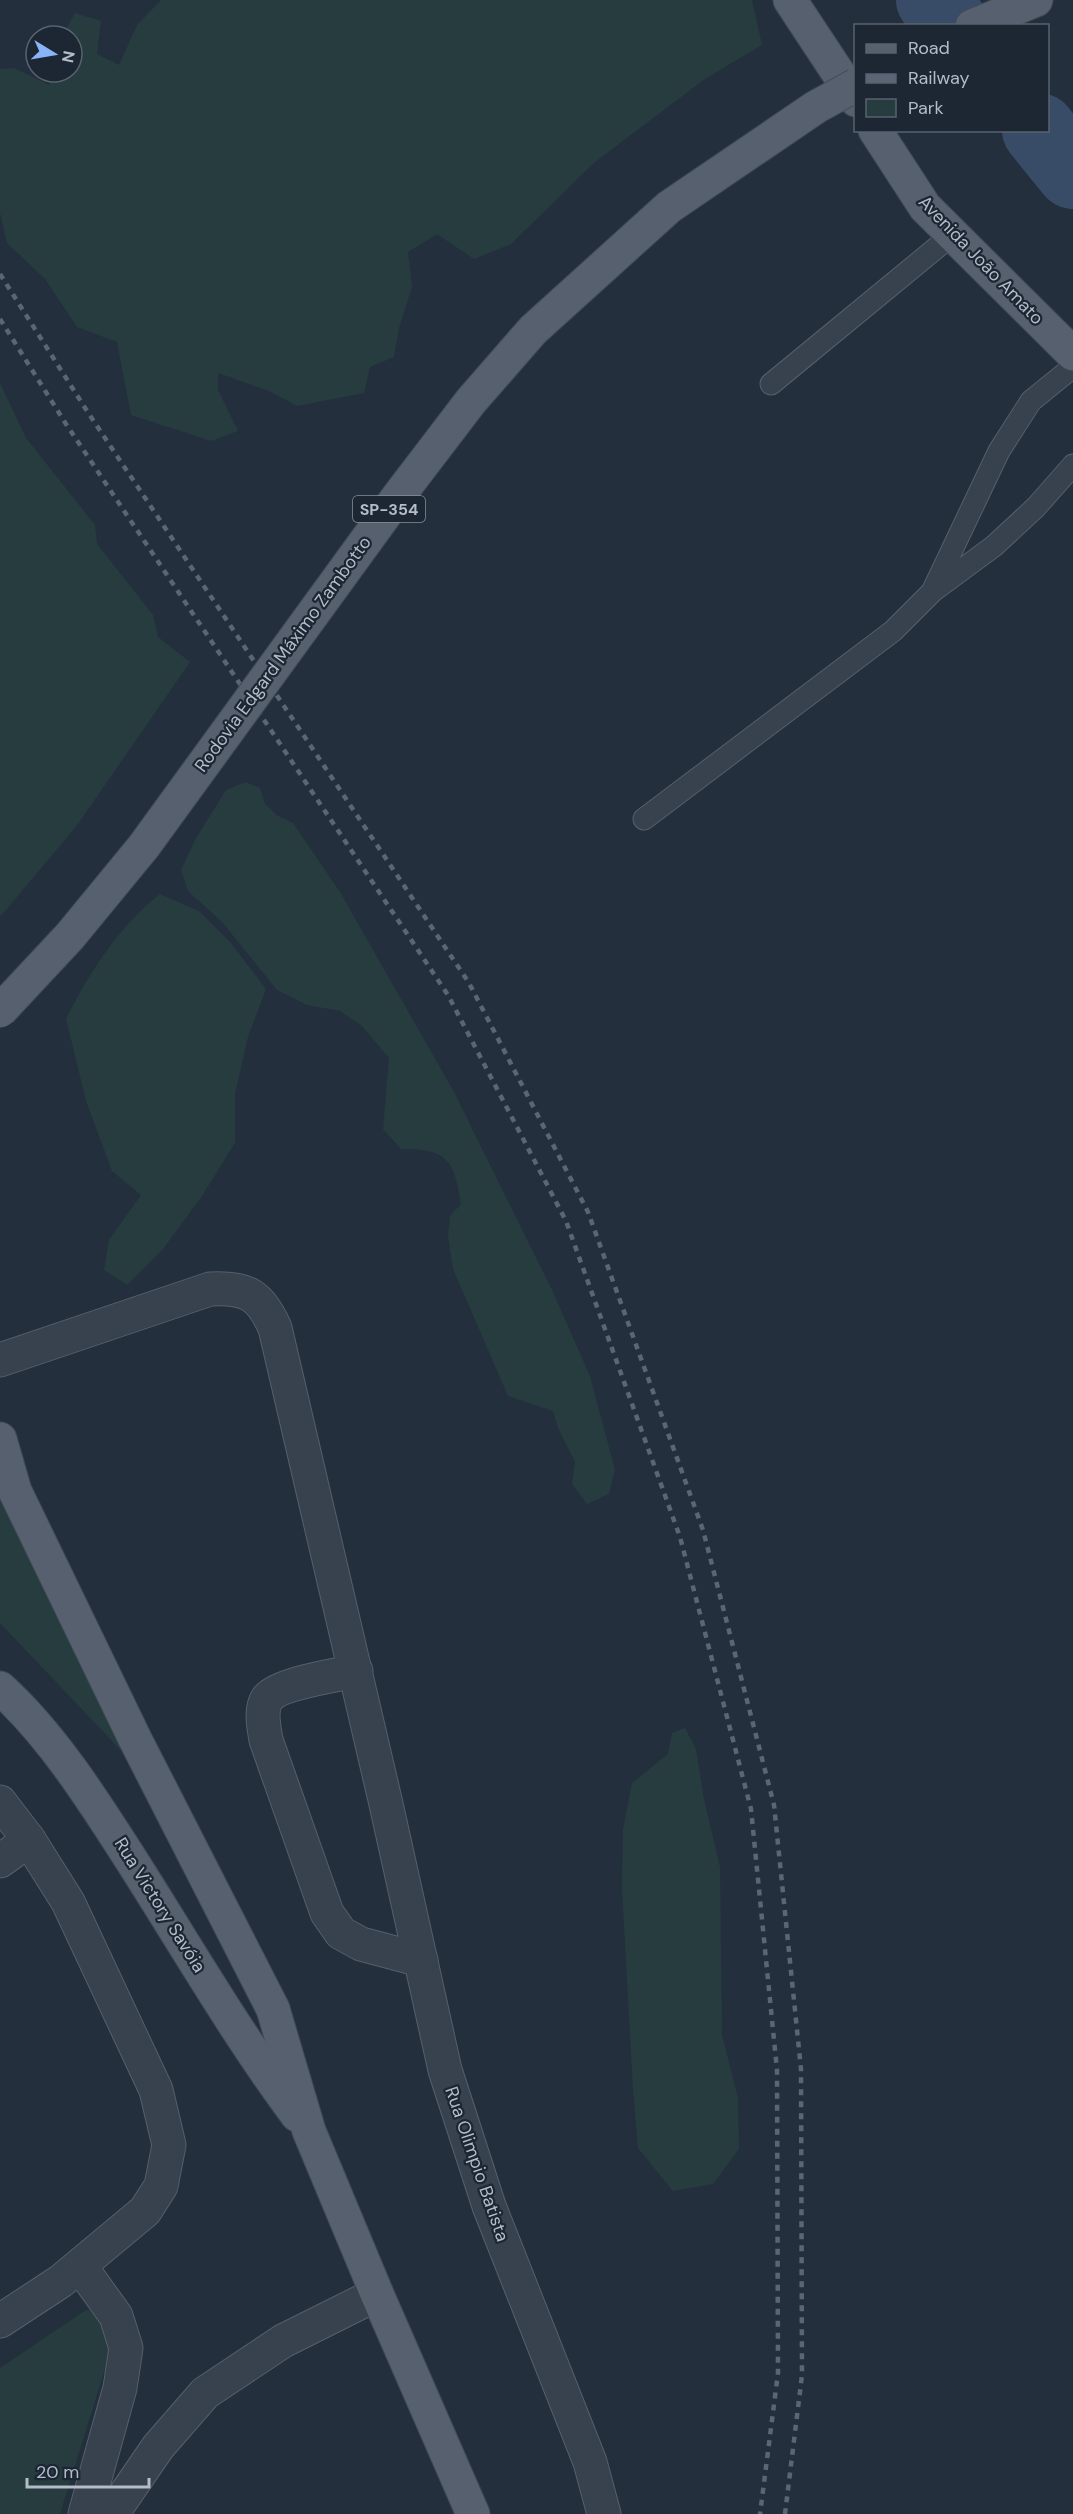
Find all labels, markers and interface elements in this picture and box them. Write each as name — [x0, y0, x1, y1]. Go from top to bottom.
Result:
north arrow — [24, 24, 84, 84]
legend — [854, 24, 1049, 132]
text: Road — [908, 36, 950, 60]
text: N — [57, 49, 80, 64]
text: Railway — [908, 66, 970, 90]
text: Park — [908, 96, 944, 120]
street label: Avenida João Amato — [913, 190, 1049, 330]
road number: SP-354 — [353, 496, 425, 522]
street label: Rodovia Edgard Máximo Zambotto — [189, 531, 377, 777]
street label: Rua Victory Savóia — [109, 1833, 211, 1977]
street label: Rua Olimpio Batista — [439, 2083, 515, 2245]
scale bar — [27, 2451, 148, 2489]
text: 20 m — [36, 2460, 79, 2484]

